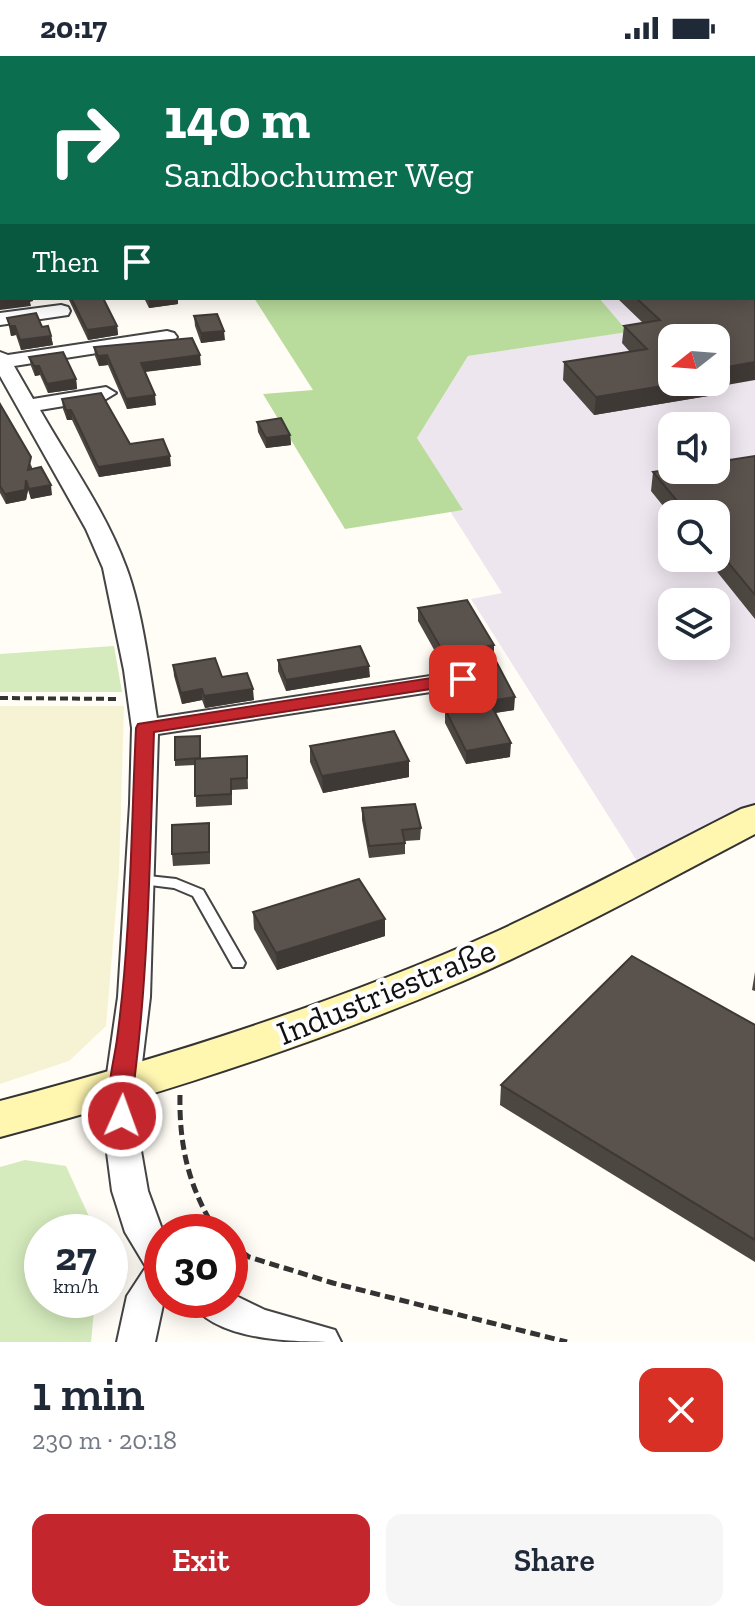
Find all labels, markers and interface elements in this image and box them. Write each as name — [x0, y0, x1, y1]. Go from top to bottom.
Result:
text: 20:17 — [40, 10, 107, 46]
text: 140 m — [164, 85, 310, 152]
icon: right — [32, 88, 136, 192]
text: Sandbochumer Weg — [164, 153, 474, 196]
icon: arrive — [115, 240, 159, 284]
text: Then — [32, 244, 99, 280]
north arrow — [658, 324, 730, 396]
map controls — [658, 324, 730, 660]
button: sound — [658, 412, 730, 484]
button: search — [658, 500, 730, 572]
button: layers — [658, 588, 730, 660]
pin — [429, 645, 497, 713]
icon: arrive — [441, 657, 485, 701]
street label: Industriestraße — [271, 929, 501, 1054]
position arrow — [80, 1074, 164, 1158]
speed limit sign: 30 — [144, 1214, 248, 1318]
text: 27 — [55, 1232, 97, 1280]
text: km/h — [53, 1274, 99, 1298]
text: 1 min — [32, 1365, 145, 1422]
button: close — [639, 1368, 723, 1452]
text: 230 m · 20:18 — [32, 1424, 177, 1456]
button: Exit — [32, 1514, 370, 1606]
button: Share — [386, 1514, 723, 1606]

